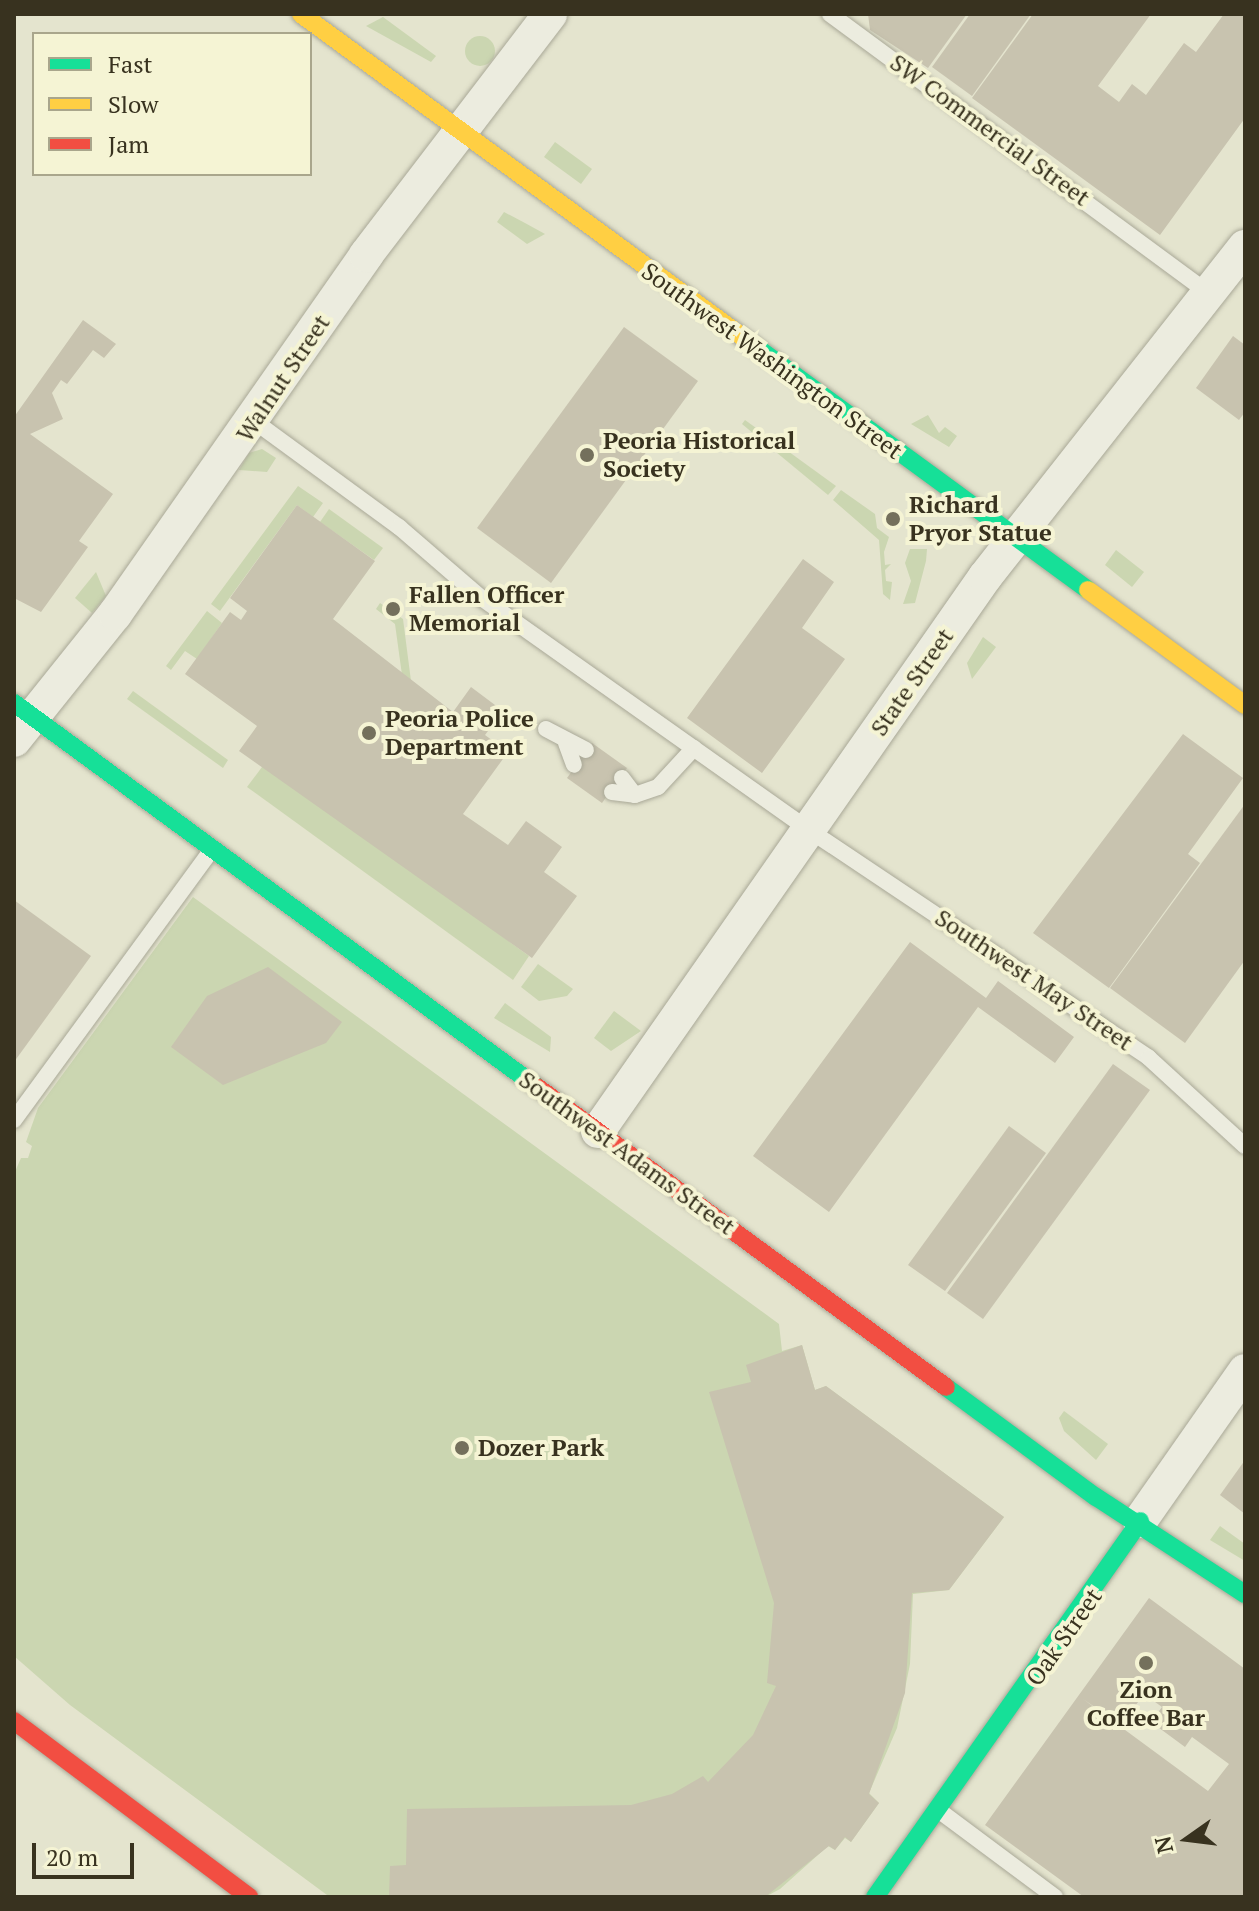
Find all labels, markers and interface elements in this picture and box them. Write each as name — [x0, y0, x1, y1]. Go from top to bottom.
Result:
legend — [32, 32, 312, 176]
text: Fast — [108, 48, 152, 80]
street label: SW Commercial Street — [885, 48, 1095, 212]
text: Slow — [108, 88, 159, 120]
text: Jam — [108, 128, 149, 160]
street label: Southwest Washington Street — [636, 257, 908, 465]
street label: Walnut Street — [230, 309, 336, 447]
place label: Peoria Historical Society — [603, 427, 795, 483]
marker: Peoria Historical Society — [578, 446, 596, 464]
place label: Richard Pryor Statue — [909, 491, 1052, 547]
marker: Richard Pryor Statue — [884, 510, 902, 528]
place label: Fallen Officer Memorial — [409, 581, 564, 637]
marker: Fallen Officer Memorial — [384, 600, 402, 618]
street label: State Street — [864, 623, 960, 741]
place label: Peoria Police Department — [385, 705, 534, 761]
marker: Peoria Police Department — [360, 724, 378, 742]
street label: Southwest May Street — [930, 903, 1138, 1057]
street label: Southwest Adams Street — [513, 1065, 741, 1241]
place label: Dozer Park — [478, 1434, 604, 1462]
marker: Dozer Park — [453, 1439, 471, 1457]
street label: Oak Street — [1020, 1583, 1108, 1691]
marker: Zion Coffee Bar — [1137, 1654, 1155, 1672]
place label: Zion Coffee Bar — [1087, 1676, 1205, 1732]
north arrow — [1147, 1799, 1227, 1879]
scale bar — [36, 1827, 138, 1877]
text: N — [1147, 1833, 1179, 1857]
text: 20 m — [46, 1841, 98, 1873]

